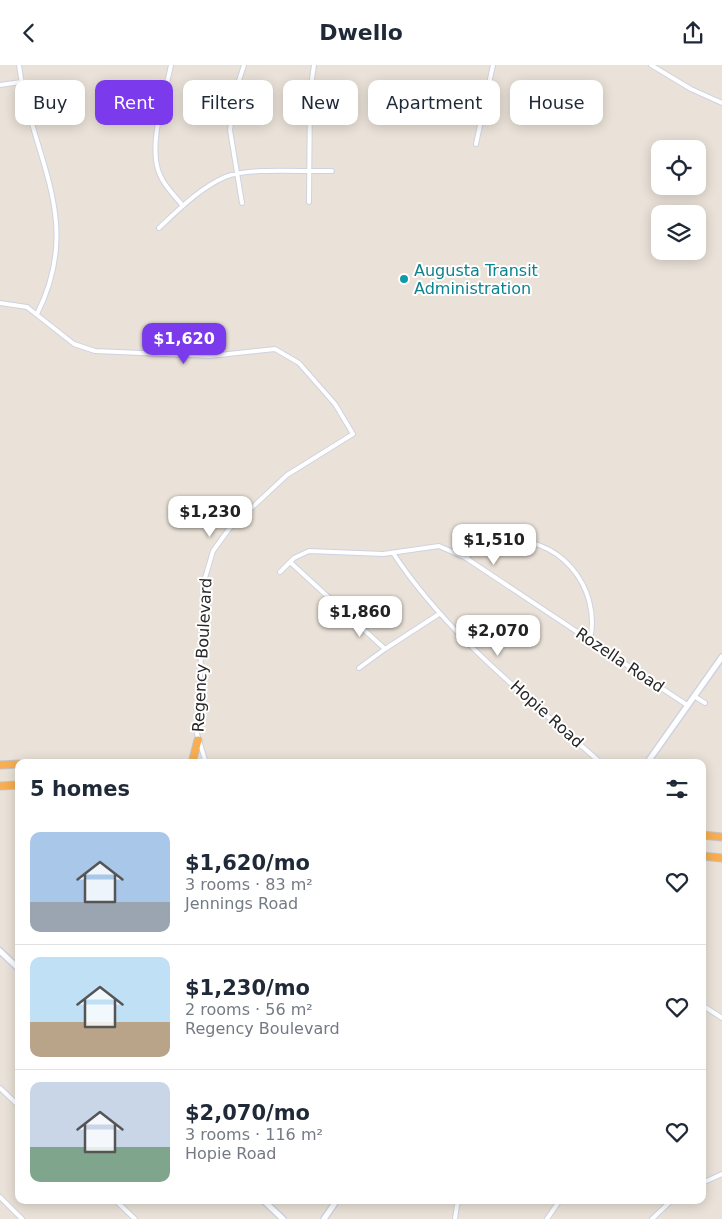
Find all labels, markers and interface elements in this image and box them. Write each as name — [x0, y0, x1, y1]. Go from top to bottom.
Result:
icon: back — [15, 19, 43, 47]
icon: share — [679, 19, 707, 47]
text: Dwello — [319, 20, 403, 45]
chip: Buy — [15, 80, 85, 125]
chip: Rent — [95, 80, 173, 125]
chip: Filters — [183, 80, 273, 125]
chip: New — [283, 80, 358, 125]
chip: Apartment — [368, 80, 500, 125]
chip: House — [510, 80, 603, 125]
map controls — [651, 140, 706, 260]
button: locate — [651, 140, 706, 195]
button: layers — [651, 205, 706, 260]
place label: Augusta Transit Administration — [414, 261, 538, 298]
marker: Augusta Transit Administration — [398, 273, 410, 285]
pin: $1,620 — [143, 323, 225, 365]
text: $1,620 — [153, 329, 215, 348]
pin: $1,230 — [169, 495, 251, 538]
text: $1,230 — [179, 502, 241, 521]
pin: $1,510 — [453, 523, 535, 566]
text: $1,510 — [463, 530, 525, 549]
street label: Regency Boulevard — [188, 577, 216, 733]
pin: $1,860 — [319, 595, 401, 638]
text: $1,860 — [329, 602, 391, 621]
pin: $2,070 — [457, 615, 539, 657]
text: $2,070 — [467, 621, 529, 640]
street label: Rozella Road — [572, 624, 668, 696]
street label: Hopie Road — [507, 676, 587, 752]
icon: filters — [663, 775, 691, 803]
text: 5 homes — [30, 777, 130, 801]
text: $1,620/mo — [185, 851, 310, 875]
icon: home — [70, 852, 130, 912]
icon: heart — [663, 868, 691, 896]
text: 3 rooms · 83 m² — [185, 875, 313, 894]
text: Jennings Road — [185, 894, 298, 913]
text: $1,230/mo — [185, 976, 310, 1000]
icon: home — [70, 977, 130, 1037]
icon: heart — [663, 993, 691, 1021]
text: 2 rooms · 56 m² — [185, 1000, 313, 1019]
text: Regency Boulevard — [185, 1019, 340, 1038]
text: $2,070/mo — [185, 1101, 310, 1125]
icon: home — [70, 1102, 130, 1162]
icon: heart — [663, 1118, 691, 1146]
text: 3 rooms · 116 m² — [185, 1125, 323, 1144]
text: Hopie Road — [185, 1144, 277, 1163]

